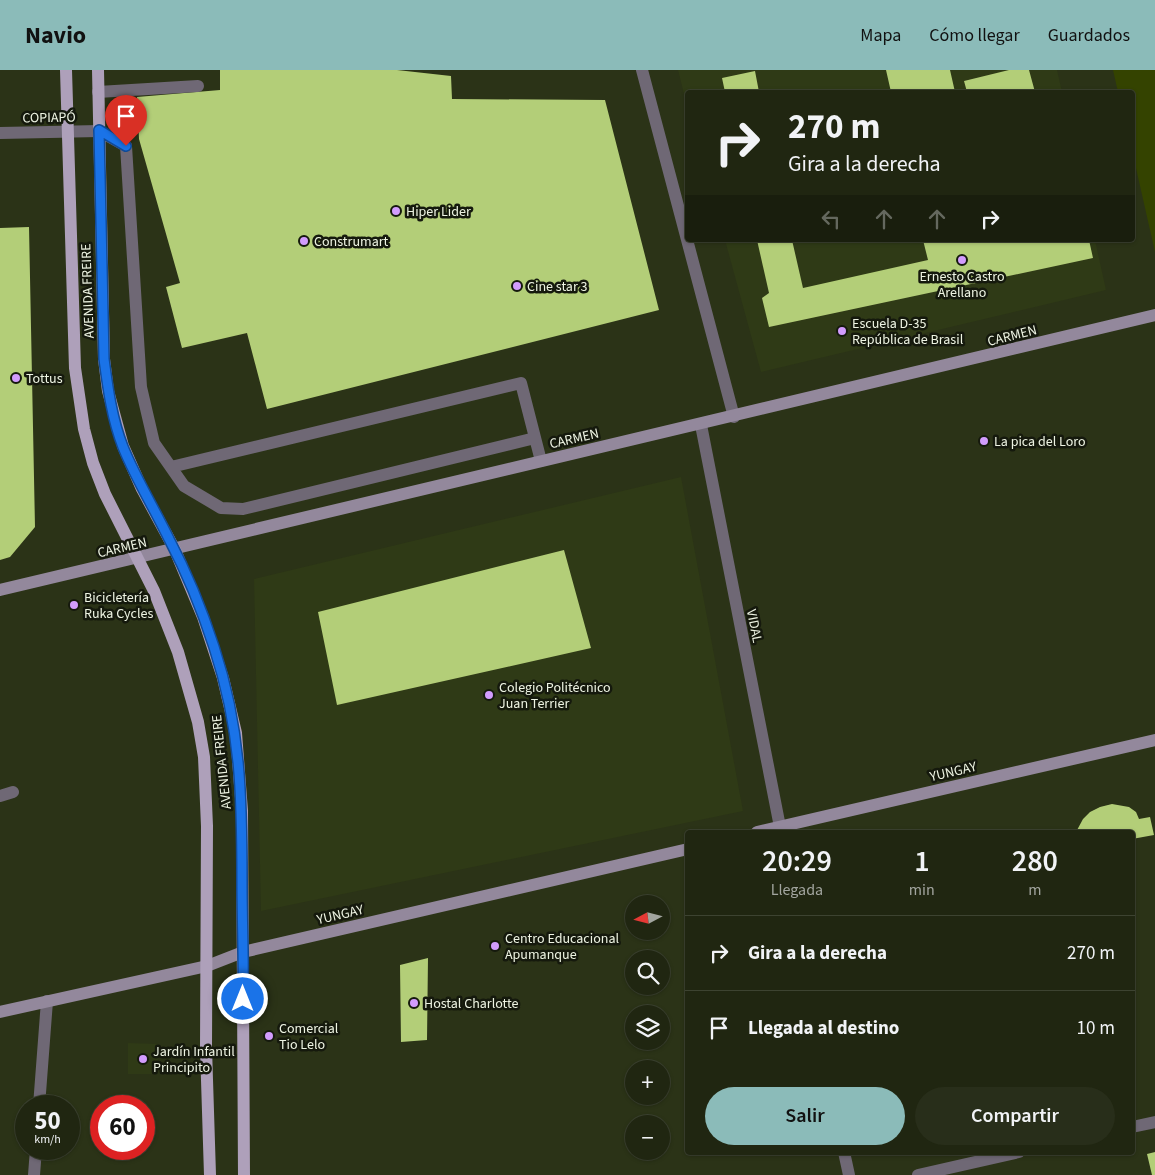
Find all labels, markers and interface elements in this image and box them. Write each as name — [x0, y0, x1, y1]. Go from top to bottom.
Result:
text: Navio — [25, 18, 86, 53]
text: Mapa — [860, 23, 901, 48]
text: Cómo llegar — [929, 23, 1020, 48]
text: Guardados — [1048, 23, 1130, 48]
pin — [105, 95, 147, 146]
icon: arrive — [112, 102, 140, 130]
text: 270 m — [788, 102, 880, 152]
street label: COPIAPÓ — [22, 108, 76, 128]
icon: right — [705, 110, 770, 175]
text: Gira a la derecha — [788, 148, 941, 180]
place label: Hiper Lider — [406, 202, 471, 222]
marker: Hiper Lider — [390, 205, 402, 217]
icon: left — [817, 205, 845, 233]
icon: ahead — [870, 205, 898, 233]
icon: ahead — [923, 205, 951, 233]
icon: right — [976, 205, 1004, 233]
place label: Construmart — [314, 232, 389, 252]
marker: Construmart — [298, 235, 310, 247]
street label: AVENIDA FREIRE — [76, 243, 100, 339]
marker: Ernesto Castro Arellano — [956, 254, 968, 266]
place label: Ernesto Castro Arellano — [919, 267, 1005, 303]
place label: Cine star 3 — [527, 277, 588, 297]
marker: Cine star 3 — [511, 280, 523, 292]
place label: Escuela D-35 República de Brasil — [852, 314, 964, 350]
street label: CARMEN — [985, 320, 1039, 352]
marker: Escuela D-35 República de Brasil — [836, 325, 848, 337]
place label: Tottus — [26, 369, 63, 389]
marker: Tottus — [10, 372, 22, 384]
street label: CARMEN — [548, 424, 601, 454]
place label: La pica del Loro — [994, 432, 1086, 452]
marker: La pica del Loro — [978, 435, 990, 447]
street label: CARMEN — [96, 533, 149, 563]
place label: Bicicletería Ruka Cycles — [84, 588, 153, 624]
marker: Bicicletería Ruka Cycles — [68, 599, 80, 611]
street label: VIDAL — [741, 608, 767, 645]
place label: Colegio Politécnico Juan Terrier — [499, 678, 611, 714]
marker: Colegio Politécnico Juan Terrier — [483, 689, 495, 701]
street label: AVENIDA FREIRE — [207, 714, 237, 810]
street label: YUNGAY — [927, 757, 979, 787]
text: 20:29 — [762, 840, 832, 883]
text: 1 — [914, 840, 930, 883]
text: 280 — [1012, 840, 1058, 883]
text: Llegada — [771, 879, 823, 901]
text: min — [909, 879, 935, 901]
text: m — [1028, 879, 1042, 901]
north arrow — [625, 895, 670, 940]
map controls — [625, 895, 670, 1160]
street label: YUNGAY — [314, 900, 366, 930]
place label: Centro Educacional Apumanque — [505, 929, 619, 965]
icon: right — [705, 939, 733, 967]
marker: Centro Educacional Apumanque — [489, 940, 501, 952]
text: Gira a la derecha — [748, 940, 887, 967]
text: 270 m — [1067, 940, 1115, 967]
button: search — [625, 950, 670, 995]
position arrow — [216, 972, 268, 1024]
place label: Hostal Charlotte — [424, 994, 519, 1014]
marker: Hostal Charlotte — [408, 997, 420, 1009]
button: layers — [625, 1005, 670, 1050]
icon: arrive — [705, 1014, 733, 1042]
text: Llegada al destino — [748, 1015, 899, 1042]
text: 10 m — [1077, 1015, 1115, 1042]
place label: Comercial Tio Lelo — [279, 1019, 339, 1055]
marker: Comercial Tio Lelo — [263, 1030, 275, 1042]
place label: Jardín Infantil Principito — [153, 1042, 235, 1078]
marker: Jardín Infantil Principito — [137, 1053, 149, 1065]
button: + — [625, 1060, 670, 1105]
button: Salir — [705, 1087, 905, 1145]
button: Compartir — [915, 1087, 1115, 1145]
speed limit sign: 60 — [90, 1095, 155, 1160]
text: 50 — [34, 1103, 61, 1139]
button: − — [625, 1115, 670, 1160]
text: km/h — [34, 1131, 61, 1148]

